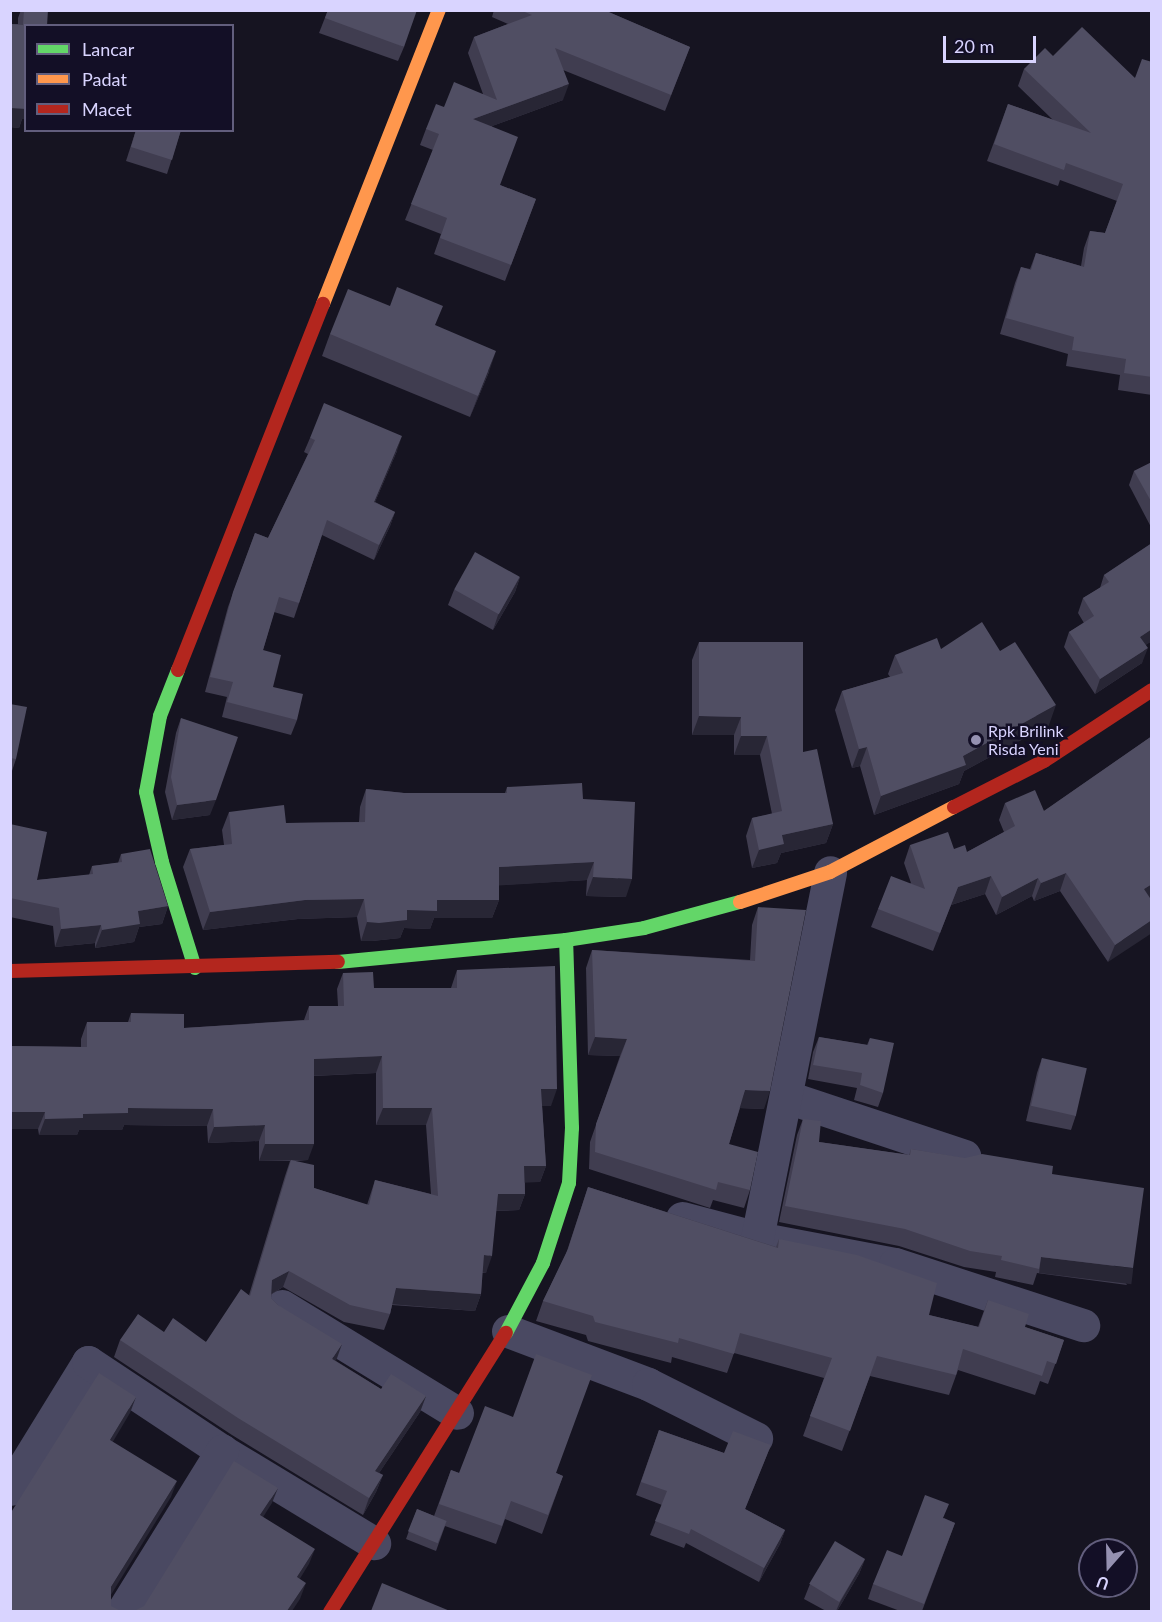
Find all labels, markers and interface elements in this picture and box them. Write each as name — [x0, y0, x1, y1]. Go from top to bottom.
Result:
legend — [24, 24, 234, 132]
scale bar — [946, 24, 1039, 62]
text: 20 m — [954, 35, 994, 57]
text: Lancar — [82, 38, 134, 60]
text: Padat — [82, 68, 127, 90]
text: Macet — [82, 98, 132, 120]
place label: Rpk Brilink Risda Yeni — [988, 721, 1064, 759]
marker: Rpk Brilink Risda Yeni — [969, 733, 983, 747]
north arrow — [1078, 1538, 1138, 1598]
text: U — [1094, 1573, 1111, 1594]

